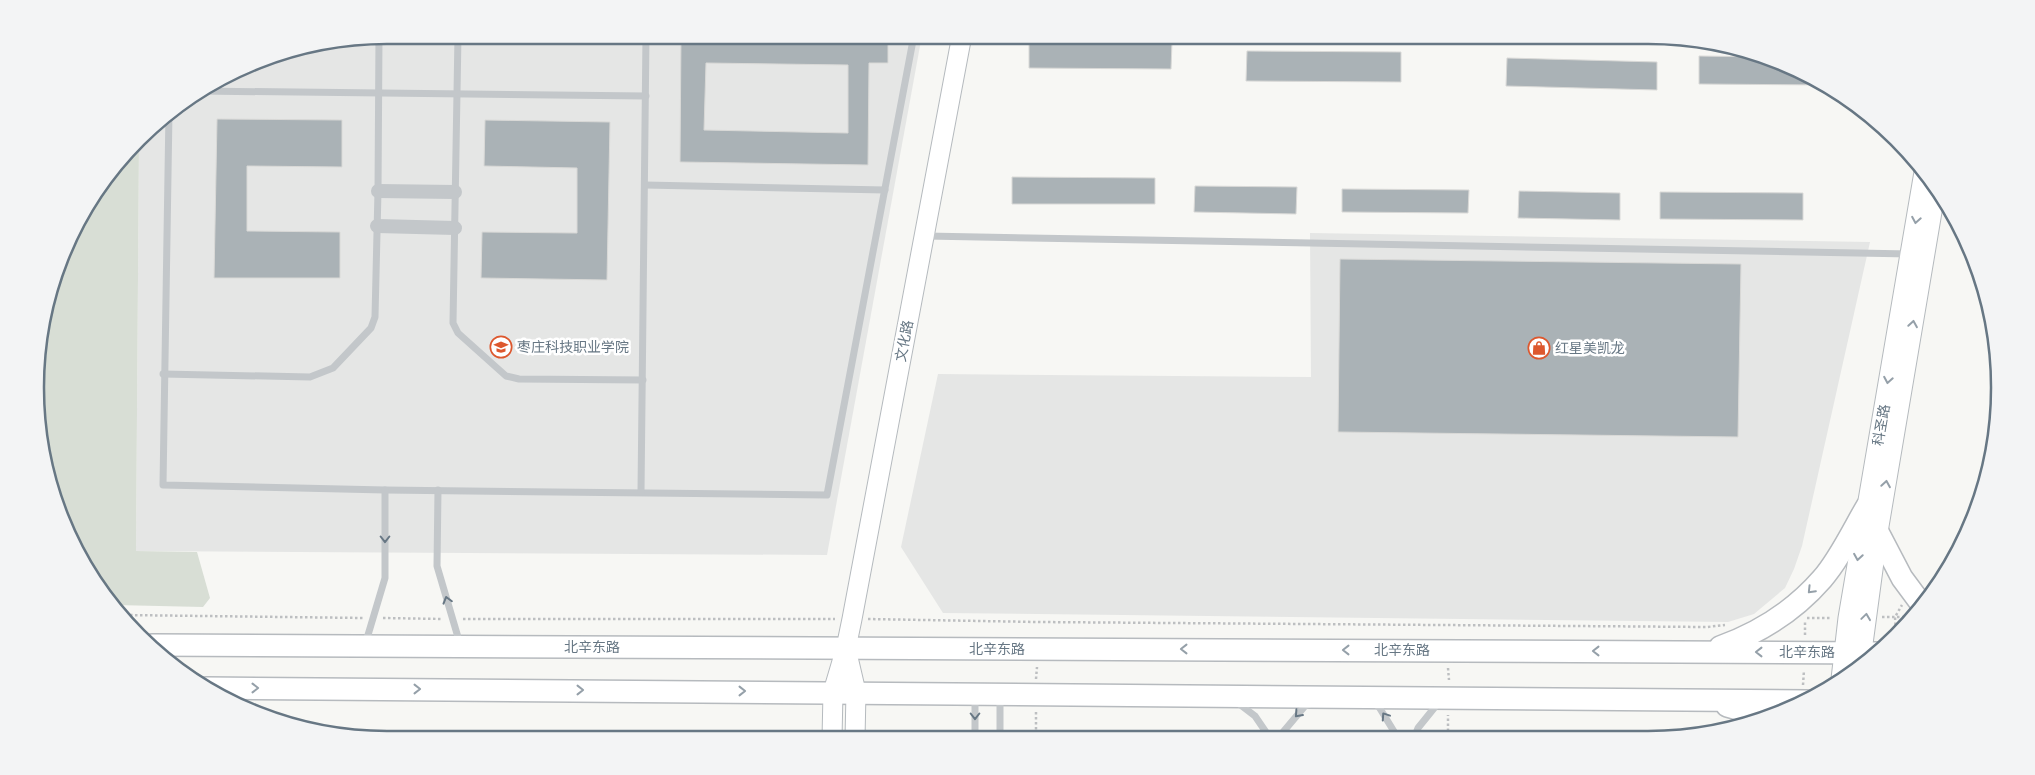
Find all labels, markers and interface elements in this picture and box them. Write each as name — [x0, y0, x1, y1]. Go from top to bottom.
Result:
one-way arrow — [1912, 215, 1922, 224]
street label: 文化路 — [891, 319, 917, 363]
one-way arrow — [1907, 319, 1918, 327]
school or university icon: 枣庄科技职业学院 — [489, 335, 513, 359]
shop icon: 红星美凯龙 — [1527, 336, 1551, 360]
place label: 枣庄科技职业学院 — [517, 338, 629, 356]
place label: 红星美凯龙 — [1555, 339, 1625, 357]
one-way arrow — [1884, 376, 1894, 384]
street label: 科圣路 — [1868, 403, 1894, 447]
one-way arrow — [1881, 480, 1891, 488]
one-way arrow — [380, 536, 390, 543]
one-way arrow — [1854, 553, 1864, 562]
one-way arrow — [1808, 584, 1817, 593]
one-way arrow — [442, 596, 452, 605]
one-way arrow — [1860, 613, 1871, 621]
street label: 北辛东路 — [564, 638, 620, 656]
street label: 北辛东路 — [969, 640, 1025, 658]
street label: 北辛东路 — [1374, 641, 1430, 659]
street label: 北辛东路 — [1779, 643, 1835, 661]
one-way arrow — [1179, 644, 1187, 654]
one-way arrow — [1342, 645, 1350, 655]
one-way arrow — [1592, 646, 1600, 656]
one-way arrow — [1754, 647, 1762, 657]
one-way arrow — [252, 683, 259, 693]
one-way arrow — [414, 684, 421, 694]
one-way arrow — [576, 685, 584, 695]
one-way arrow — [738, 686, 746, 696]
one-way arrow — [1295, 709, 1304, 718]
one-way arrow — [1381, 712, 1391, 721]
one-way arrow — [970, 713, 980, 721]

